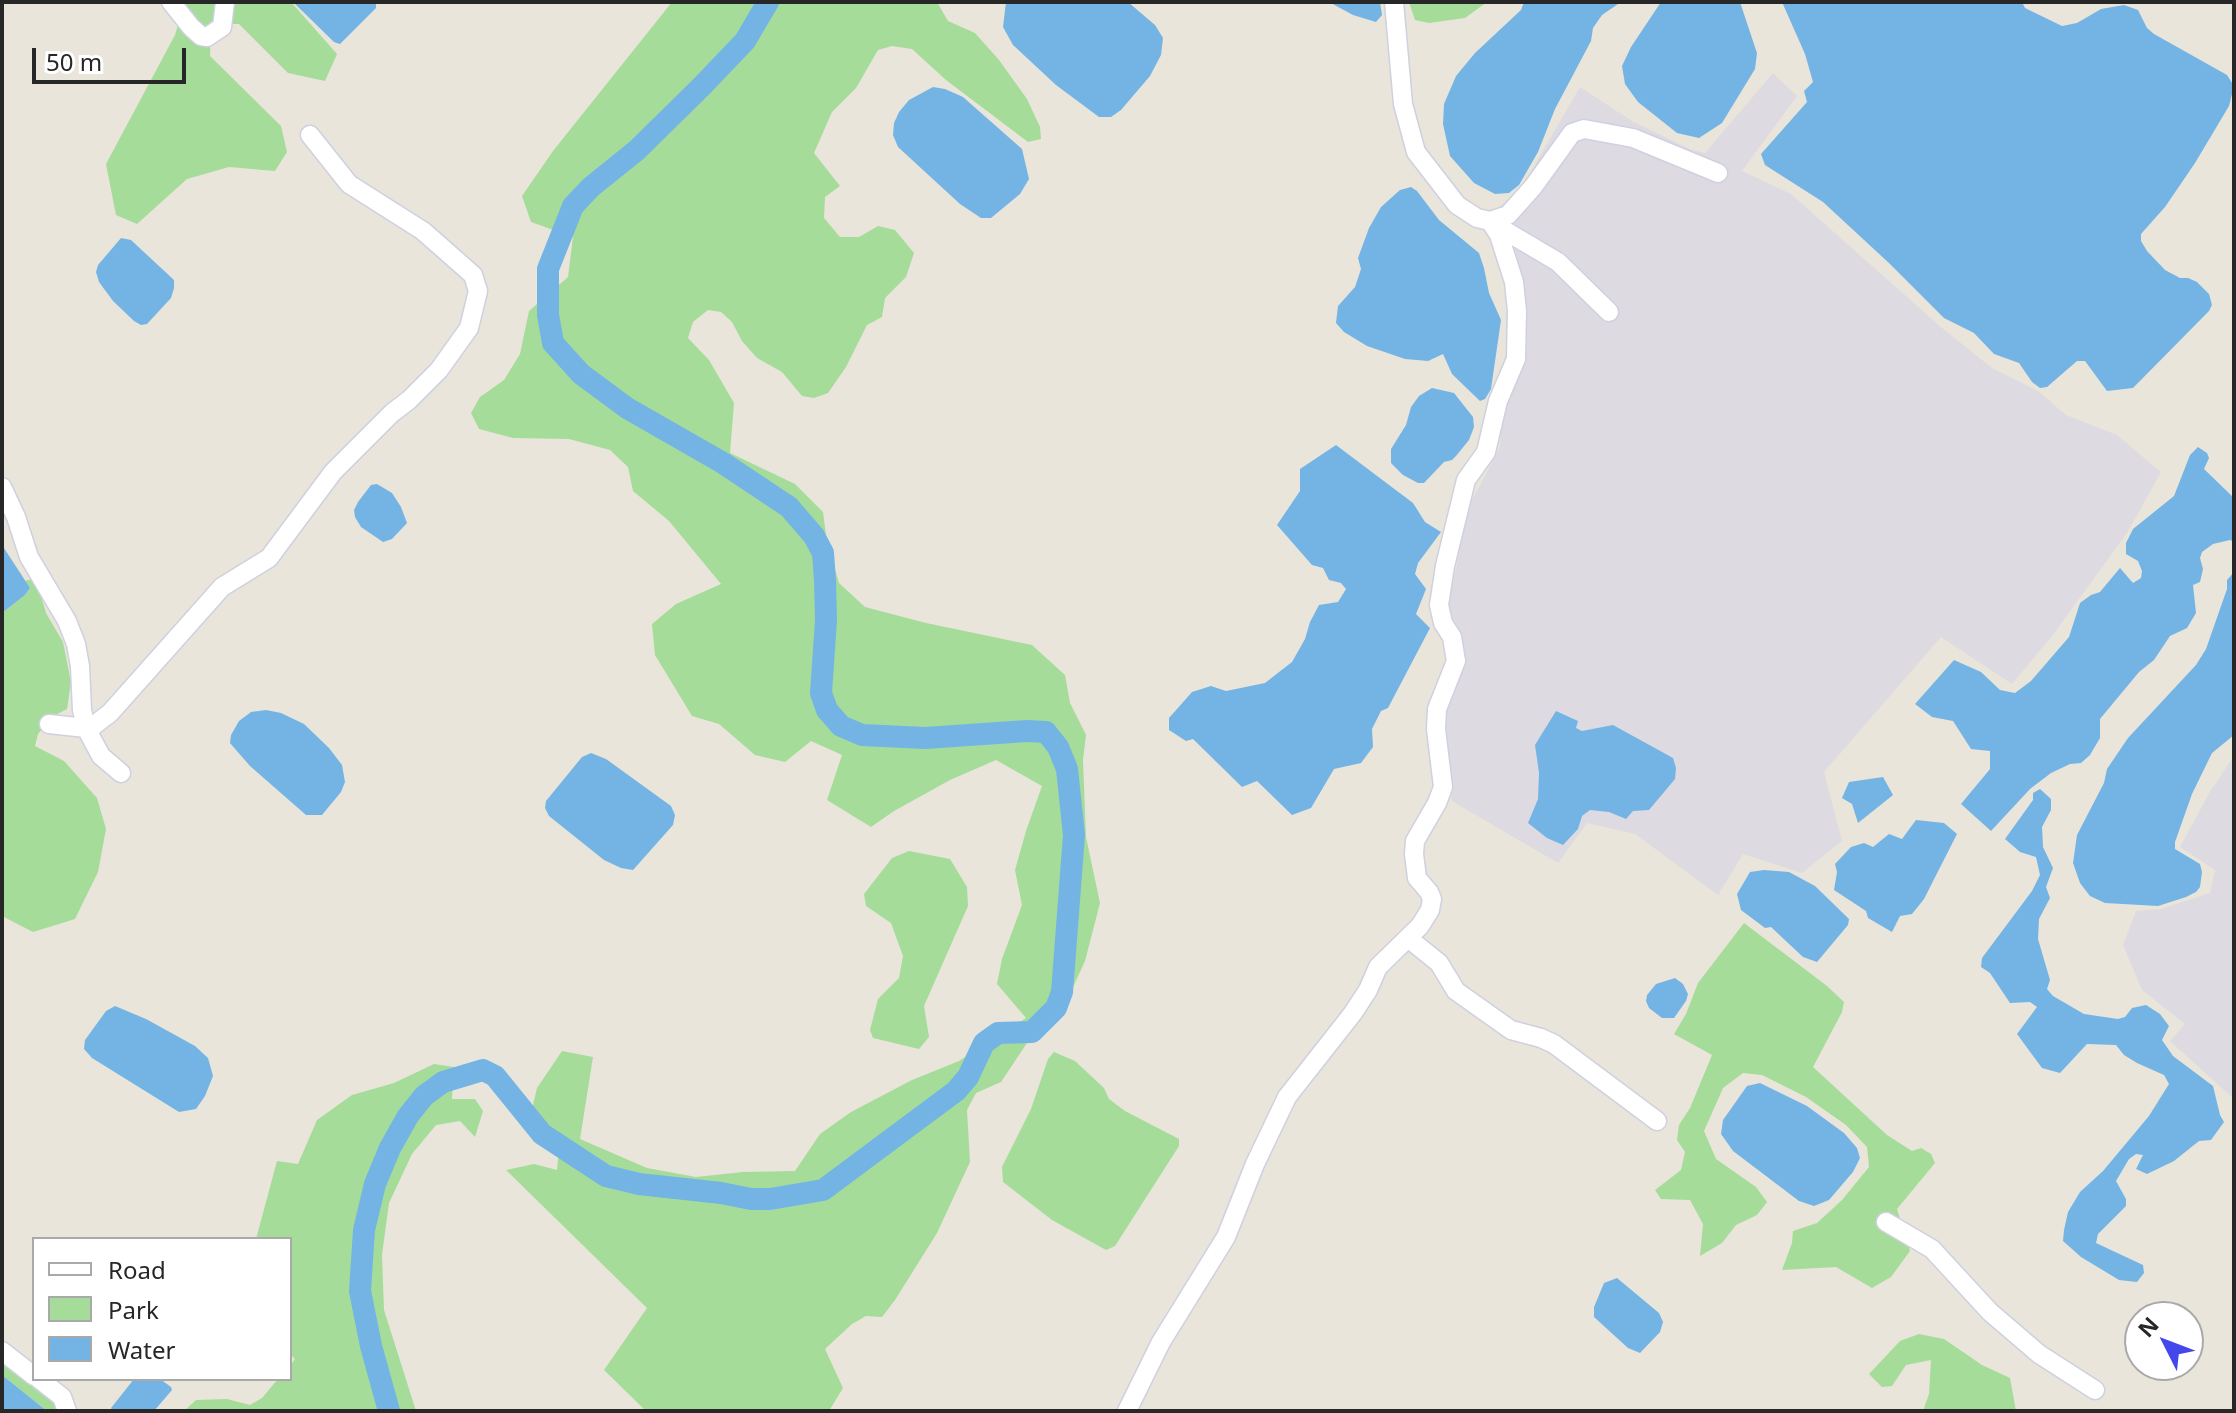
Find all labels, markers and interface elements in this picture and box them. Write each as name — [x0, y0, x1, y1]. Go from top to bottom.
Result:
scale bar — [36, 32, 190, 82]
text: 50 m — [46, 45, 102, 78]
legend — [32, 1237, 292, 1381]
text: Road — [108, 1253, 166, 1286]
text: Park — [108, 1293, 159, 1326]
north arrow — [2124, 1301, 2204, 1381]
text: N — [2131, 1310, 2165, 1343]
text: Water — [108, 1333, 175, 1366]

